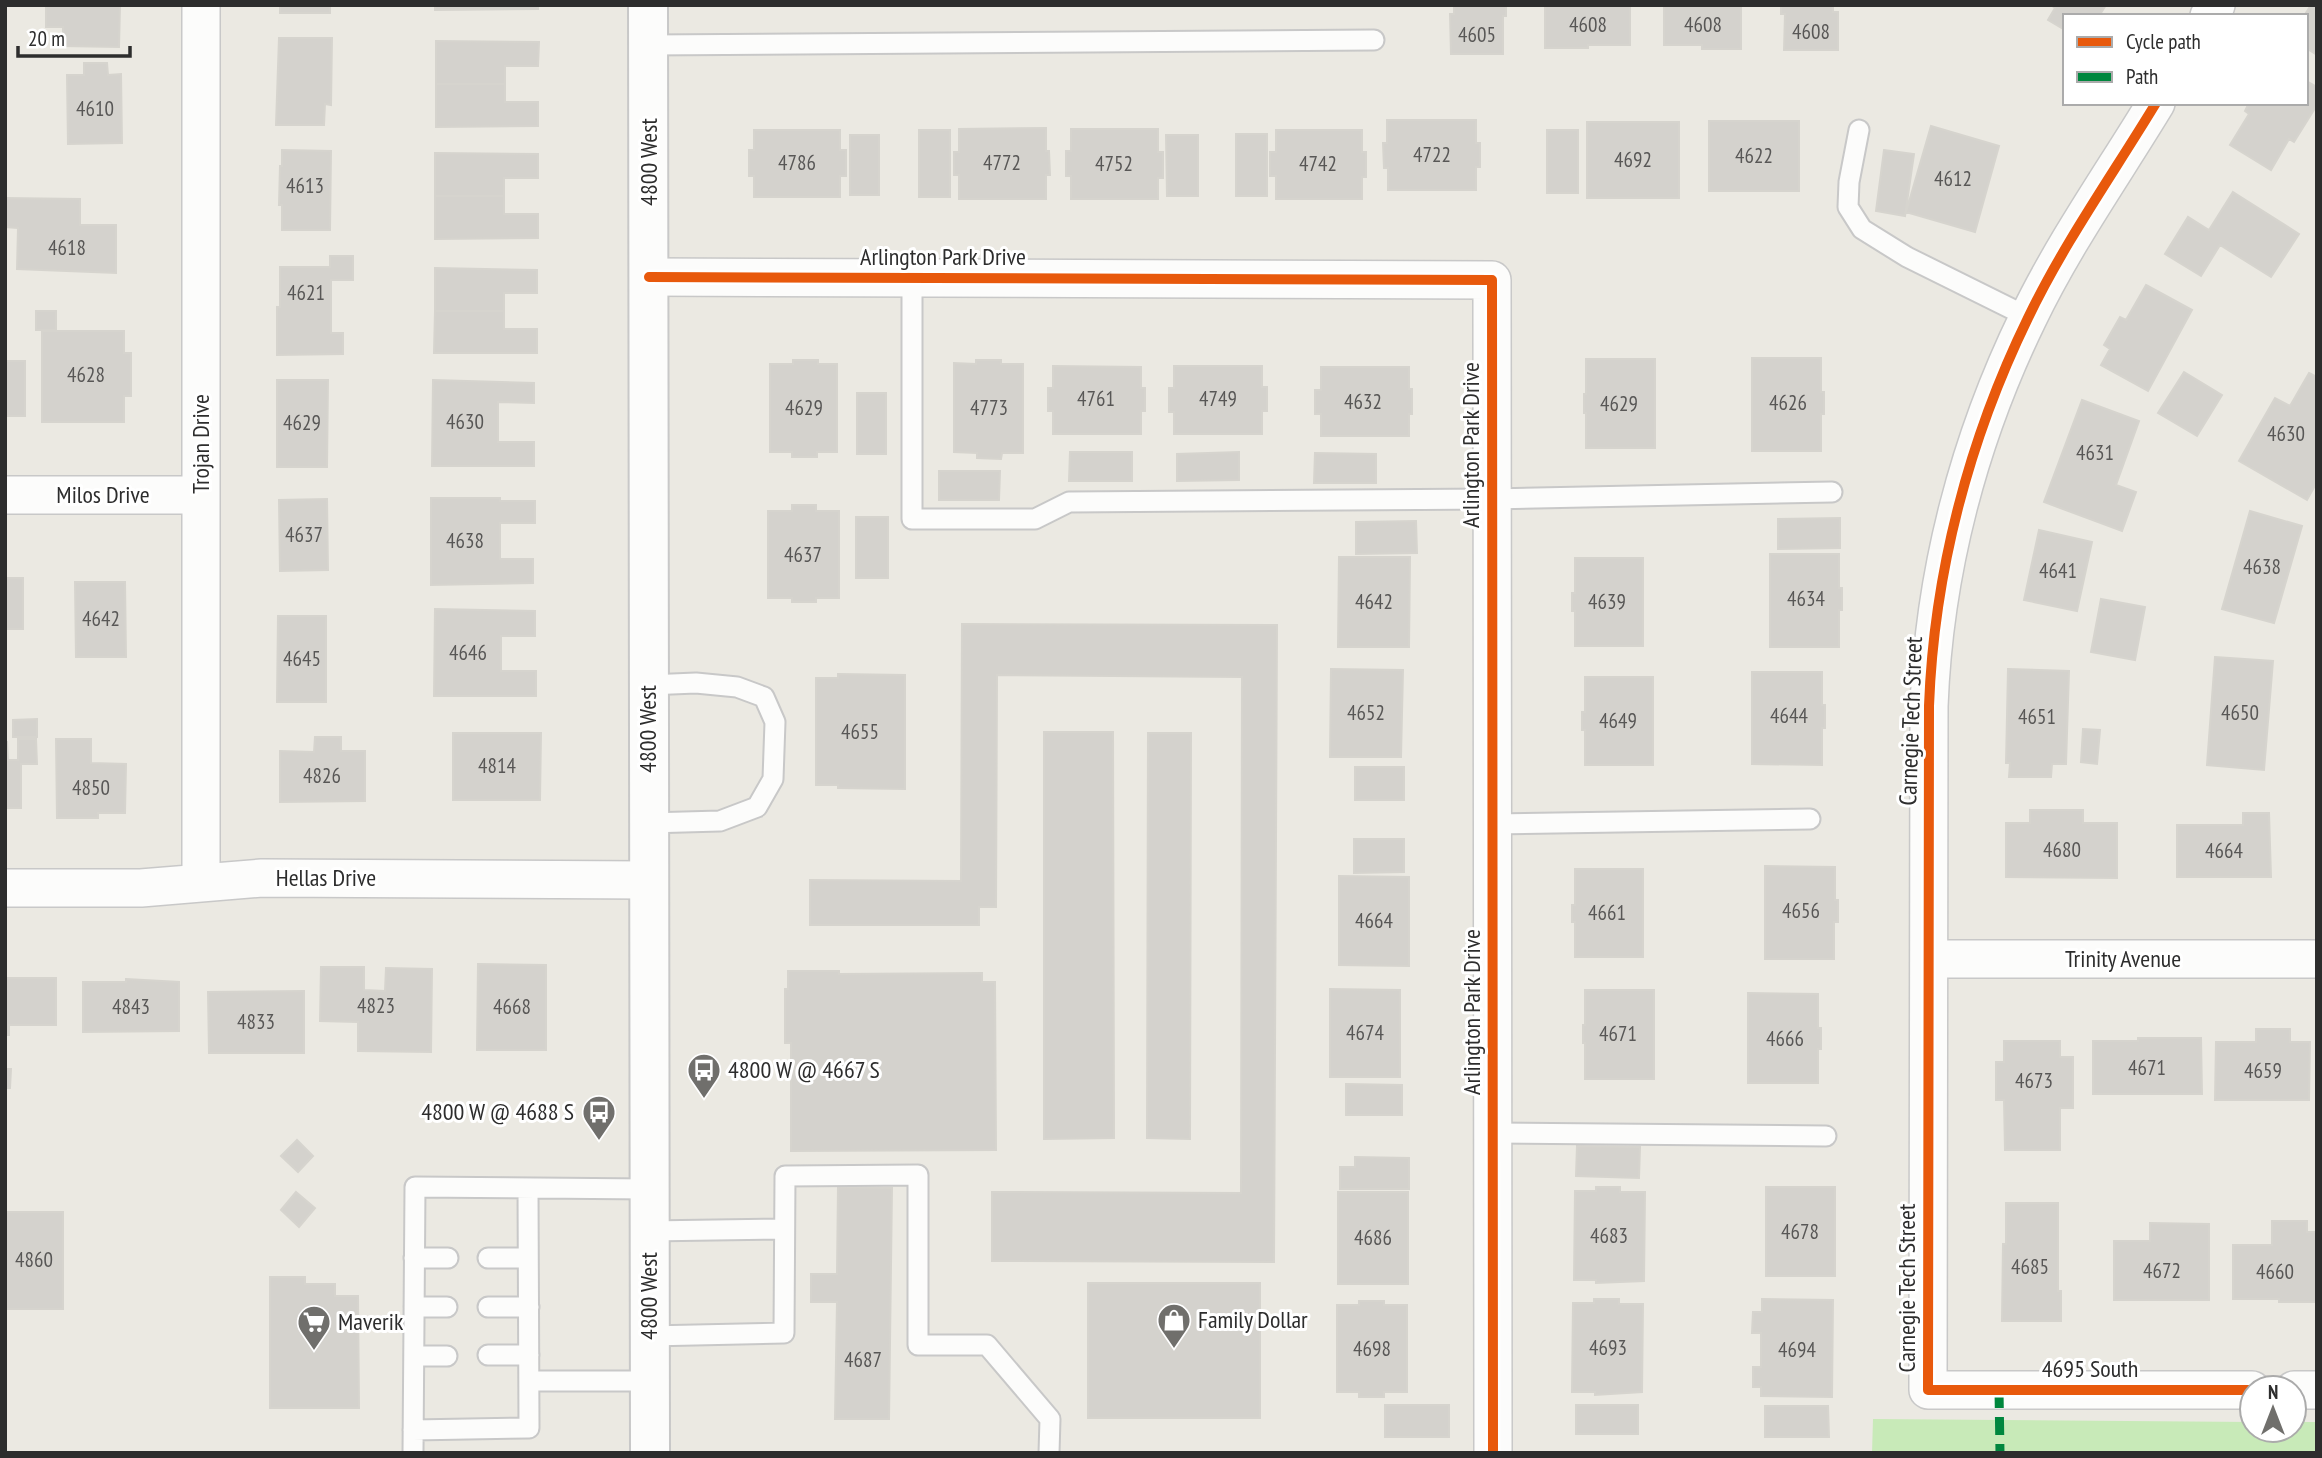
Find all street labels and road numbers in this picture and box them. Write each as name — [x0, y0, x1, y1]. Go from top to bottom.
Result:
street label: 4800 West — [633, 118, 664, 206]
street label: Arlington Park Drive — [860, 241, 1026, 272]
street label: Arlington Park Drive — [1455, 362, 1486, 528]
street label: Trojan Drive — [185, 394, 216, 494]
street label: Milos Drive — [56, 479, 150, 510]
street label: Carnegie Tech Street — [1892, 636, 1929, 806]
street label: 4800 West — [632, 685, 663, 773]
street label: Hellas Drive — [276, 862, 376, 893]
street label: Arlington Park Drive — [1456, 929, 1487, 1095]
street label: Trinity Avenue — [2065, 943, 2181, 974]
street label: Carnegie Tech Street — [1891, 1203, 1922, 1372]
street label: 4800 West — [633, 1252, 664, 1340]
street label: 4695 South — [2042, 1353, 2138, 1384]

